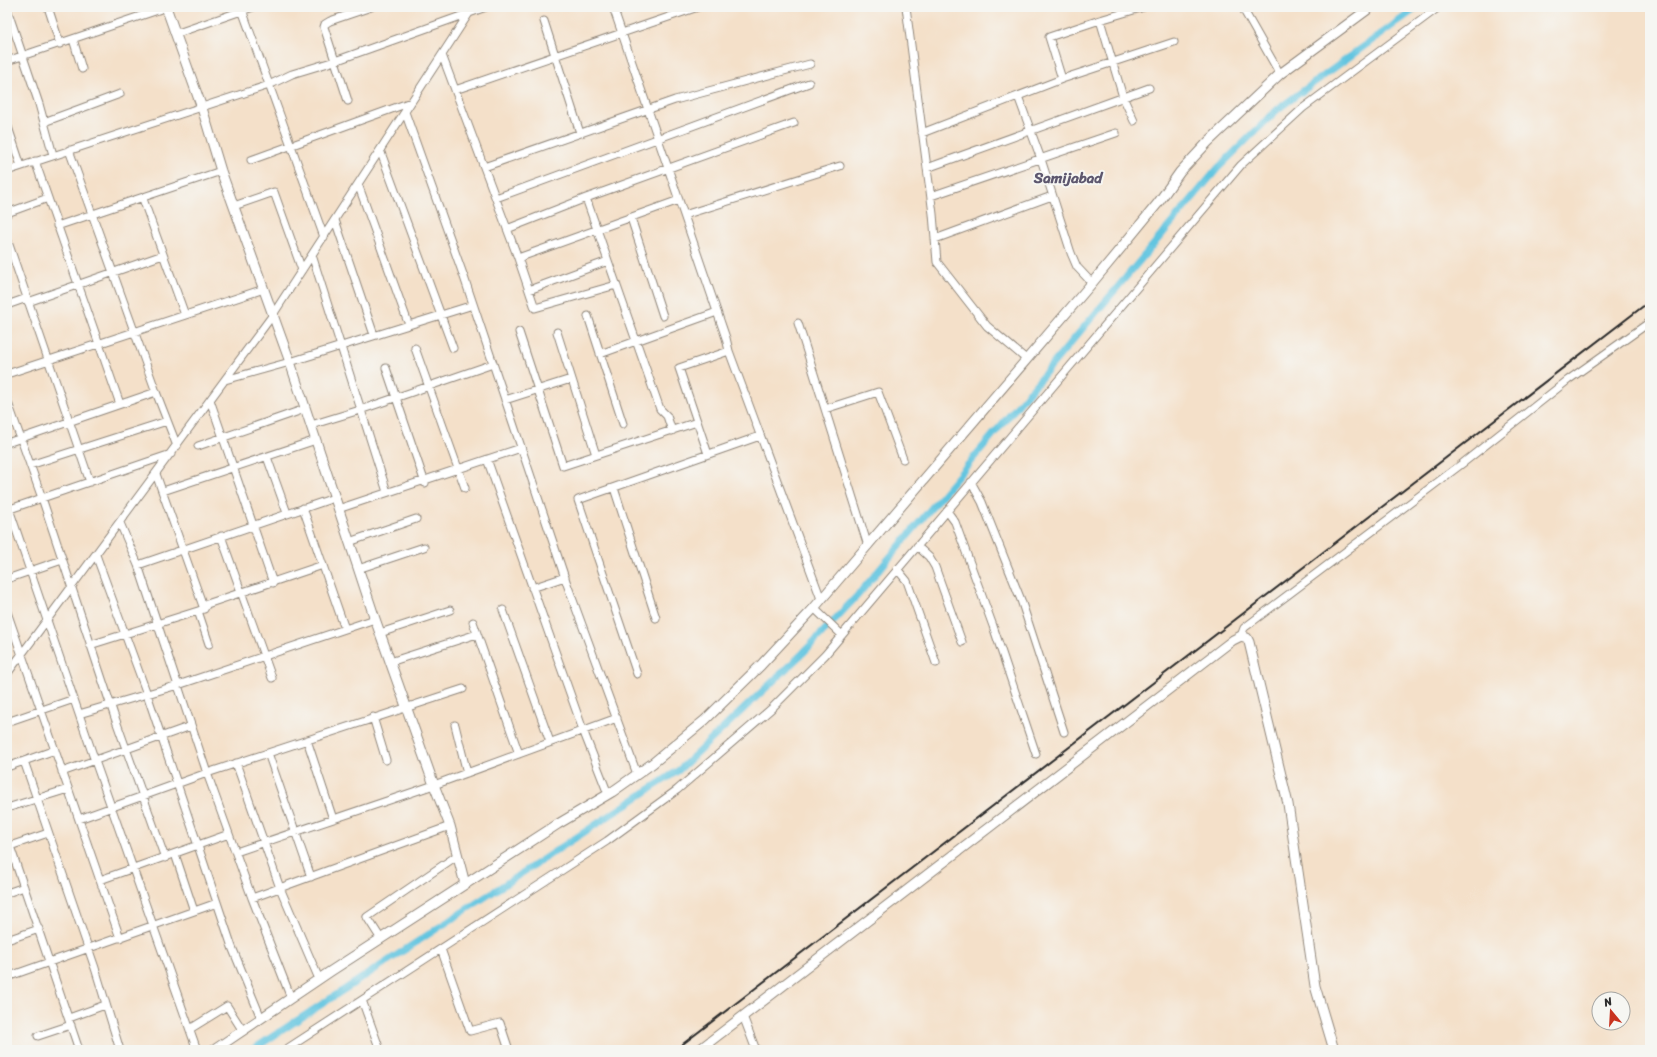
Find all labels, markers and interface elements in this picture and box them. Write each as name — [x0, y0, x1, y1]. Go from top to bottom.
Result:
district label: Samijabad — [1033, 165, 1104, 191]
north arrow — [1591, 991, 1631, 1031]
text: N — [1601, 992, 1615, 1012]

